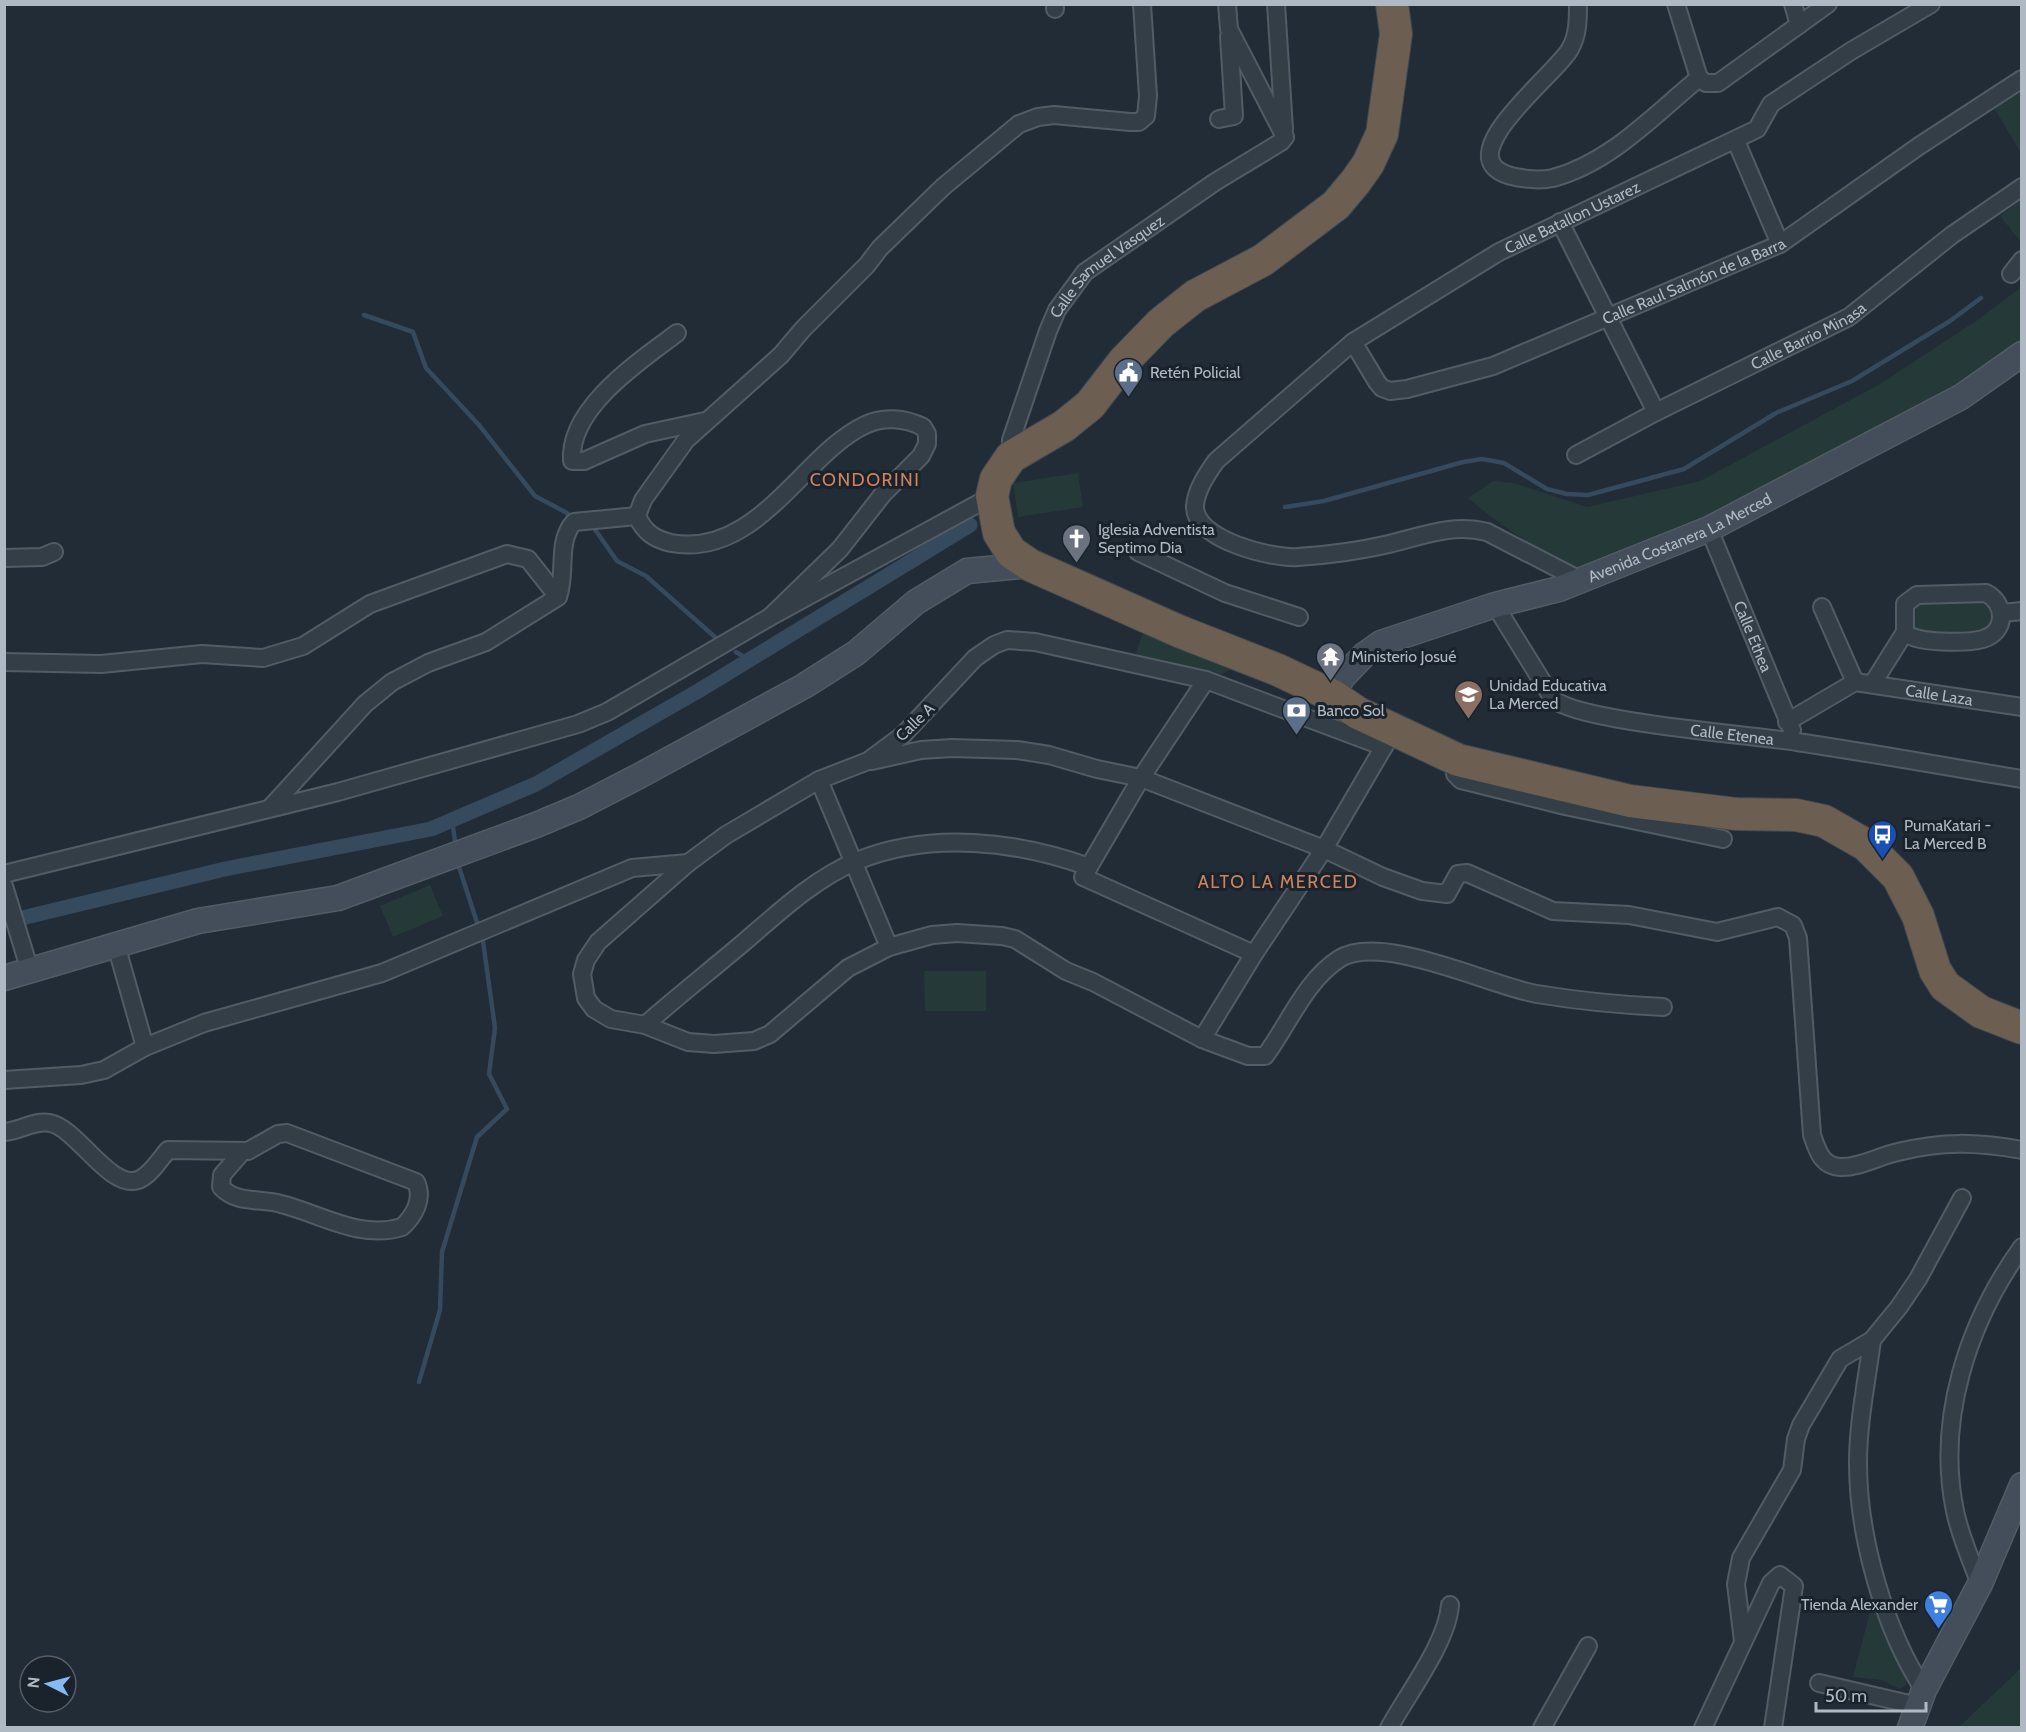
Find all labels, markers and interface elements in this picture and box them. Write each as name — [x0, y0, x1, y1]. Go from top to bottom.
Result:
street label: Calle Batallon Ustarez — [1501, 177, 1643, 258]
street label: Calle Samuel Vasquez — [1045, 210, 1168, 320]
street label: Calle Raul Salmón de la Barra — [1599, 233, 1789, 328]
street label: Calle Barrio Minasa — [1747, 298, 1870, 373]
public building icon: Retén Policial — [1113, 356, 1145, 398]
place label: Retén Policial — [1150, 363, 1241, 382]
district label: CONDORINI — [810, 469, 920, 491]
street label: Avenida Costanera La Merced — [1585, 489, 1774, 586]
place label: Iglesia Adventista Septimo Dia — [1098, 520, 1215, 557]
church icon: Iglesia Adventista Septimo Dia — [1061, 522, 1093, 564]
street label: Calle Ethea — [1730, 598, 1777, 675]
temple icon: Ministerio Josué — [1314, 640, 1346, 682]
place label: Ministerio Josué — [1351, 647, 1456, 666]
place label: Unidad Educativa La Merced — [1489, 676, 1607, 713]
school or university icon: Unidad Educativa La Merced — [1452, 678, 1484, 720]
street label: Calle Laza — [1904, 680, 1974, 709]
bank icon: Banco Sol — [1280, 694, 1312, 736]
street label: Calle A — [892, 699, 938, 745]
place label: Banco Sol — [1317, 701, 1385, 720]
street label: Calle Etenea — [1689, 720, 1775, 748]
place label: PumaKatari - La Merced B — [1904, 816, 1991, 853]
bus stop icon: PumaKatari - La Merced B — [1867, 818, 1899, 860]
district label: ALTO LA MERCED — [1198, 871, 1358, 893]
supermarket icon: Tienda Alexander — [1923, 1588, 1955, 1630]
place label: Tienda Alexander — [1801, 1595, 1919, 1614]
north arrow — [18, 1654, 78, 1714]
scale bar — [1816, 1675, 1926, 1713]
text: N — [24, 1676, 44, 1689]
text: 50 m — [1825, 1685, 1867, 1707]

